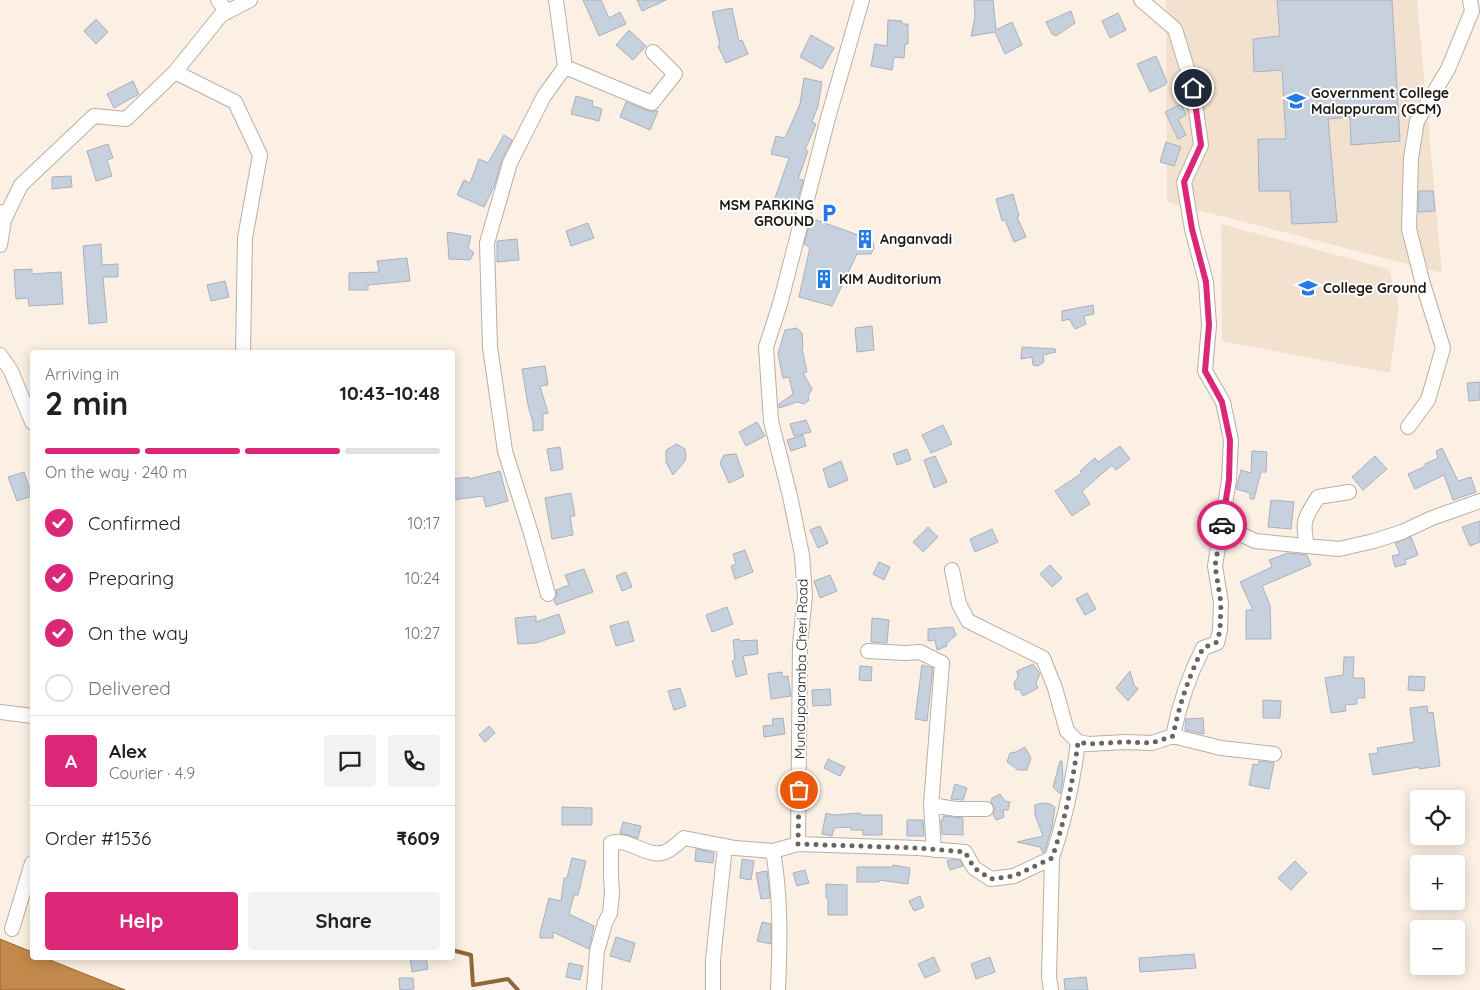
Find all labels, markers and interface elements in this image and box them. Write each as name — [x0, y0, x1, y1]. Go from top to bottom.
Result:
pin — [1172, 67, 1214, 109]
icon: home — [1179, 74, 1207, 102]
place label: Government College Malappuram (GCM) — [1311, 84, 1449, 118]
school or university icon: Government College Malappuram (GCM) — [1285, 90, 1307, 112]
place label: MSM PARKING GROUND — [719, 196, 814, 230]
parking icon: MSM PARKING GROUND — [818, 202, 840, 224]
building icon: Anganvadi — [854, 228, 876, 250]
place label: Anganvadi — [880, 230, 952, 248]
building icon: KIM Auditorium — [813, 268, 835, 290]
place label: KIM Auditorium — [839, 270, 941, 288]
school or university icon: College Ground — [1297, 277, 1319, 299]
place label: College Ground — [1323, 279, 1427, 297]
text: Arriving in — [45, 364, 119, 384]
text: 10:43–10:48 — [340, 381, 440, 405]
text: 2 min — [45, 383, 128, 423]
text: On the way · 240 m — [45, 462, 187, 482]
courier — [1197, 500, 1247, 550]
icon: check — [45, 509, 73, 537]
text: Confirmed — [88, 511, 181, 535]
icon: car — [1208, 511, 1236, 539]
text: 10:17 — [407, 513, 440, 533]
icon: check — [45, 564, 73, 592]
text: Preparing — [88, 566, 174, 590]
text: 10:24 — [405, 568, 440, 588]
street label: Munduparamba Cheri Road — [790, 579, 812, 759]
icon: check — [45, 619, 73, 647]
text: On the way — [88, 621, 189, 645]
text: 10:27 — [405, 623, 440, 643]
text: Delivered — [88, 676, 171, 700]
button: chat — [324, 735, 376, 787]
button: phone — [388, 735, 440, 787]
text: Alex — [109, 739, 147, 763]
text: A — [65, 749, 77, 773]
text: Courier · 4.9 — [109, 763, 195, 783]
pin — [778, 769, 820, 811]
icon: bag — [785, 776, 813, 804]
map controls — [1410, 790, 1465, 975]
button: locate — [1410, 790, 1465, 845]
text: Order #1536 — [45, 826, 151, 850]
text: ₹609 — [397, 826, 440, 850]
button: + — [1410, 855, 1465, 910]
button: Help — [45, 892, 238, 950]
button: Share — [248, 892, 440, 950]
button: − — [1410, 920, 1465, 975]

